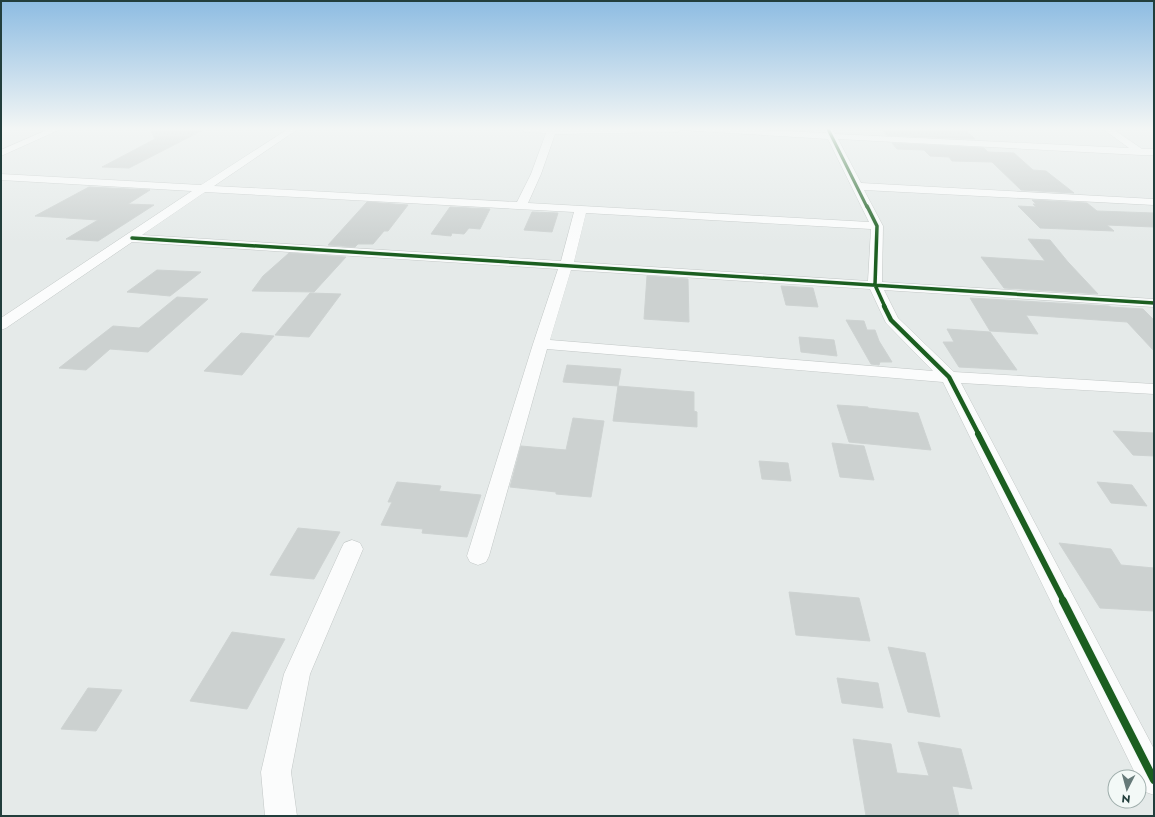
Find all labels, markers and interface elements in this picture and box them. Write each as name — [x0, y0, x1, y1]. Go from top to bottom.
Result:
north arrow — [1107, 769, 1147, 809]
text: N — [1121, 791, 1131, 807]

